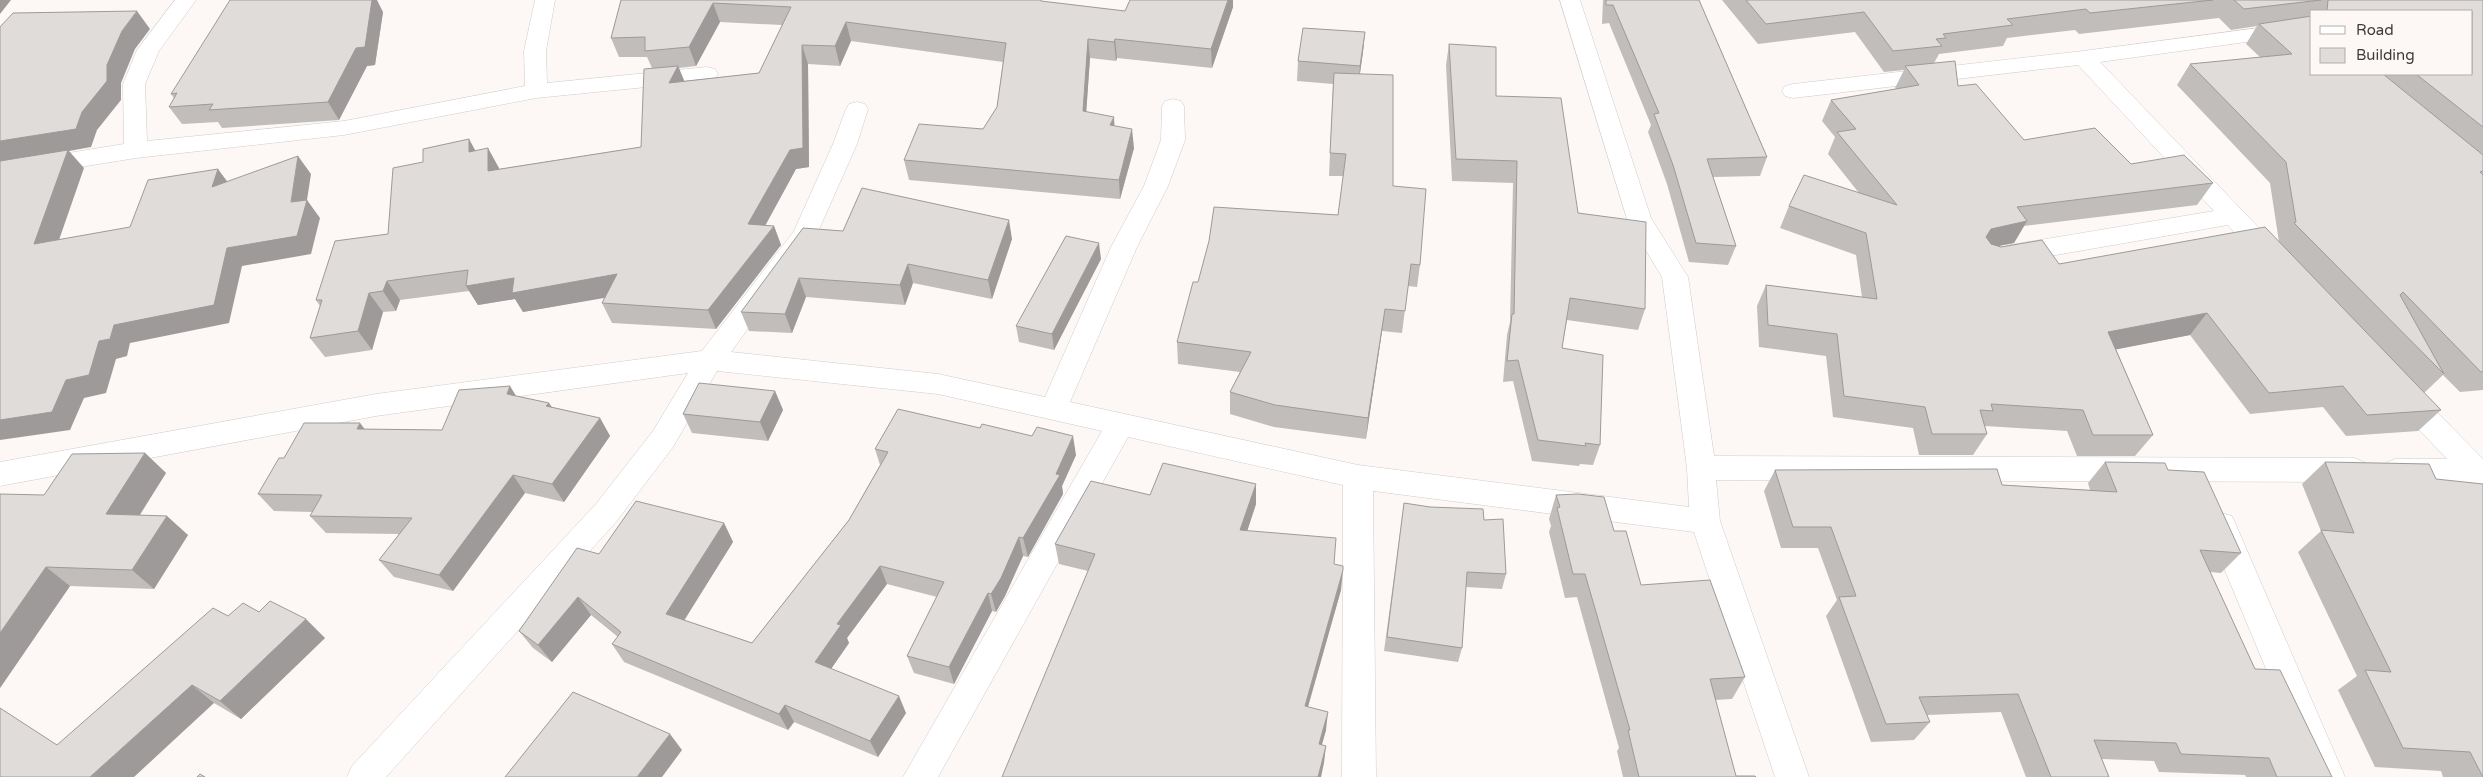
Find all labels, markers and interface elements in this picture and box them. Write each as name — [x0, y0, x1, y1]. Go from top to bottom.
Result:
legend — [2310, 10, 2473, 75]
text: Road — [2356, 21, 2394, 39]
text: Building — [2356, 46, 2415, 64]

